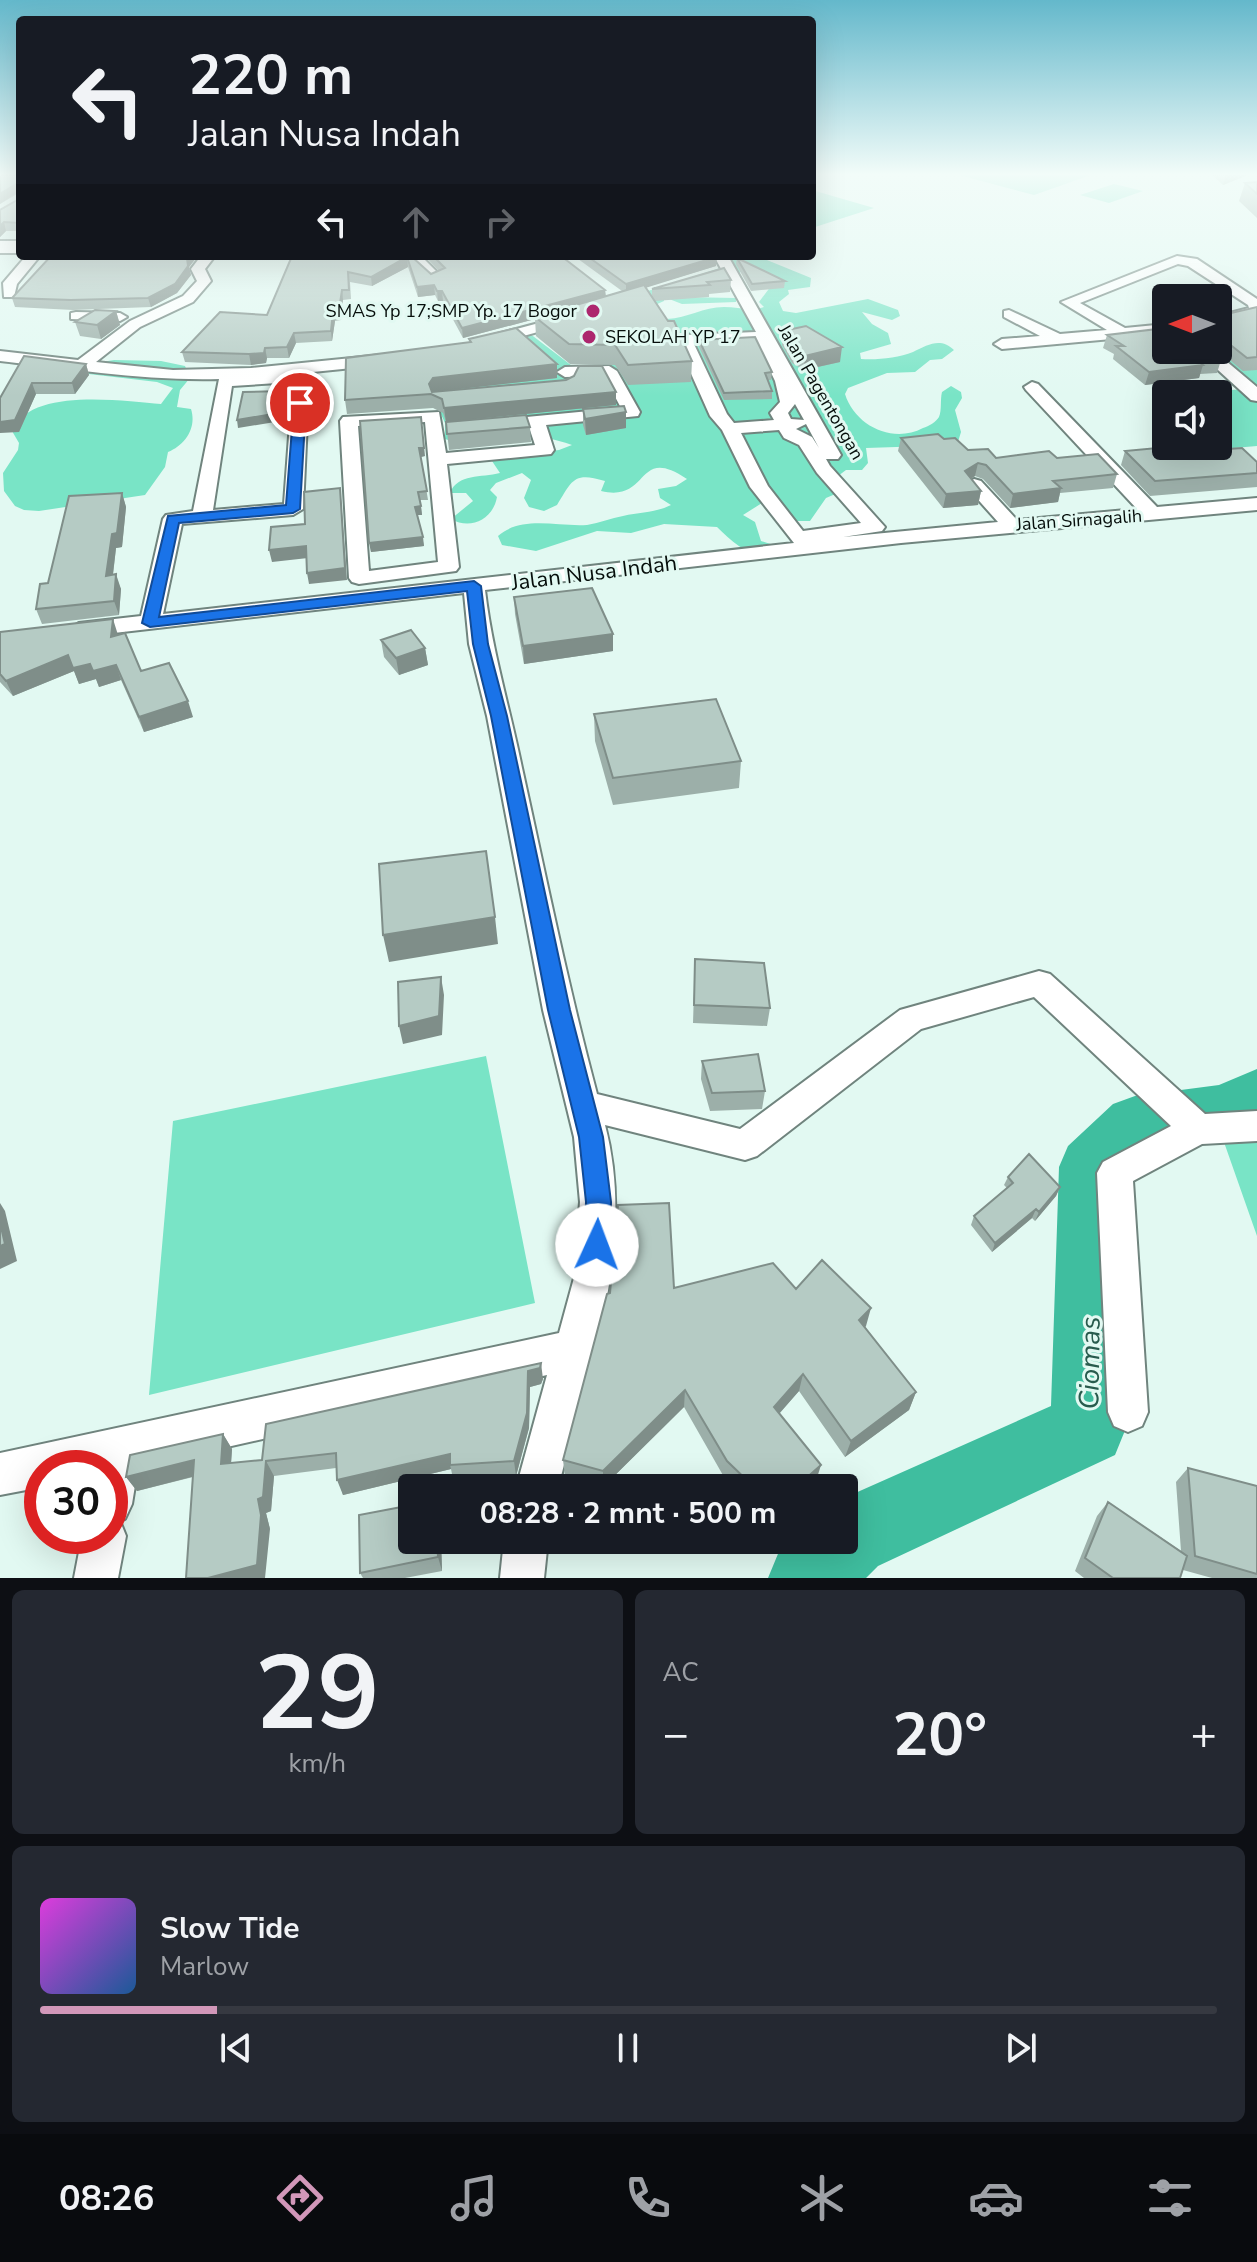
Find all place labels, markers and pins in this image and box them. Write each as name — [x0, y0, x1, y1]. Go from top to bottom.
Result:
place label: SMAS Yp 17;SMP Yp. 17 Bogor — [326, 299, 578, 323]
marker: SMAS Yp 17;SMP Yp. 17 Bogor — [584, 302, 602, 320]
place label: SEKOLAH YP 17 — [605, 325, 741, 349]
marker: SEKOLAH YP 17 — [580, 328, 598, 346]
pin — [266, 369, 334, 437]

